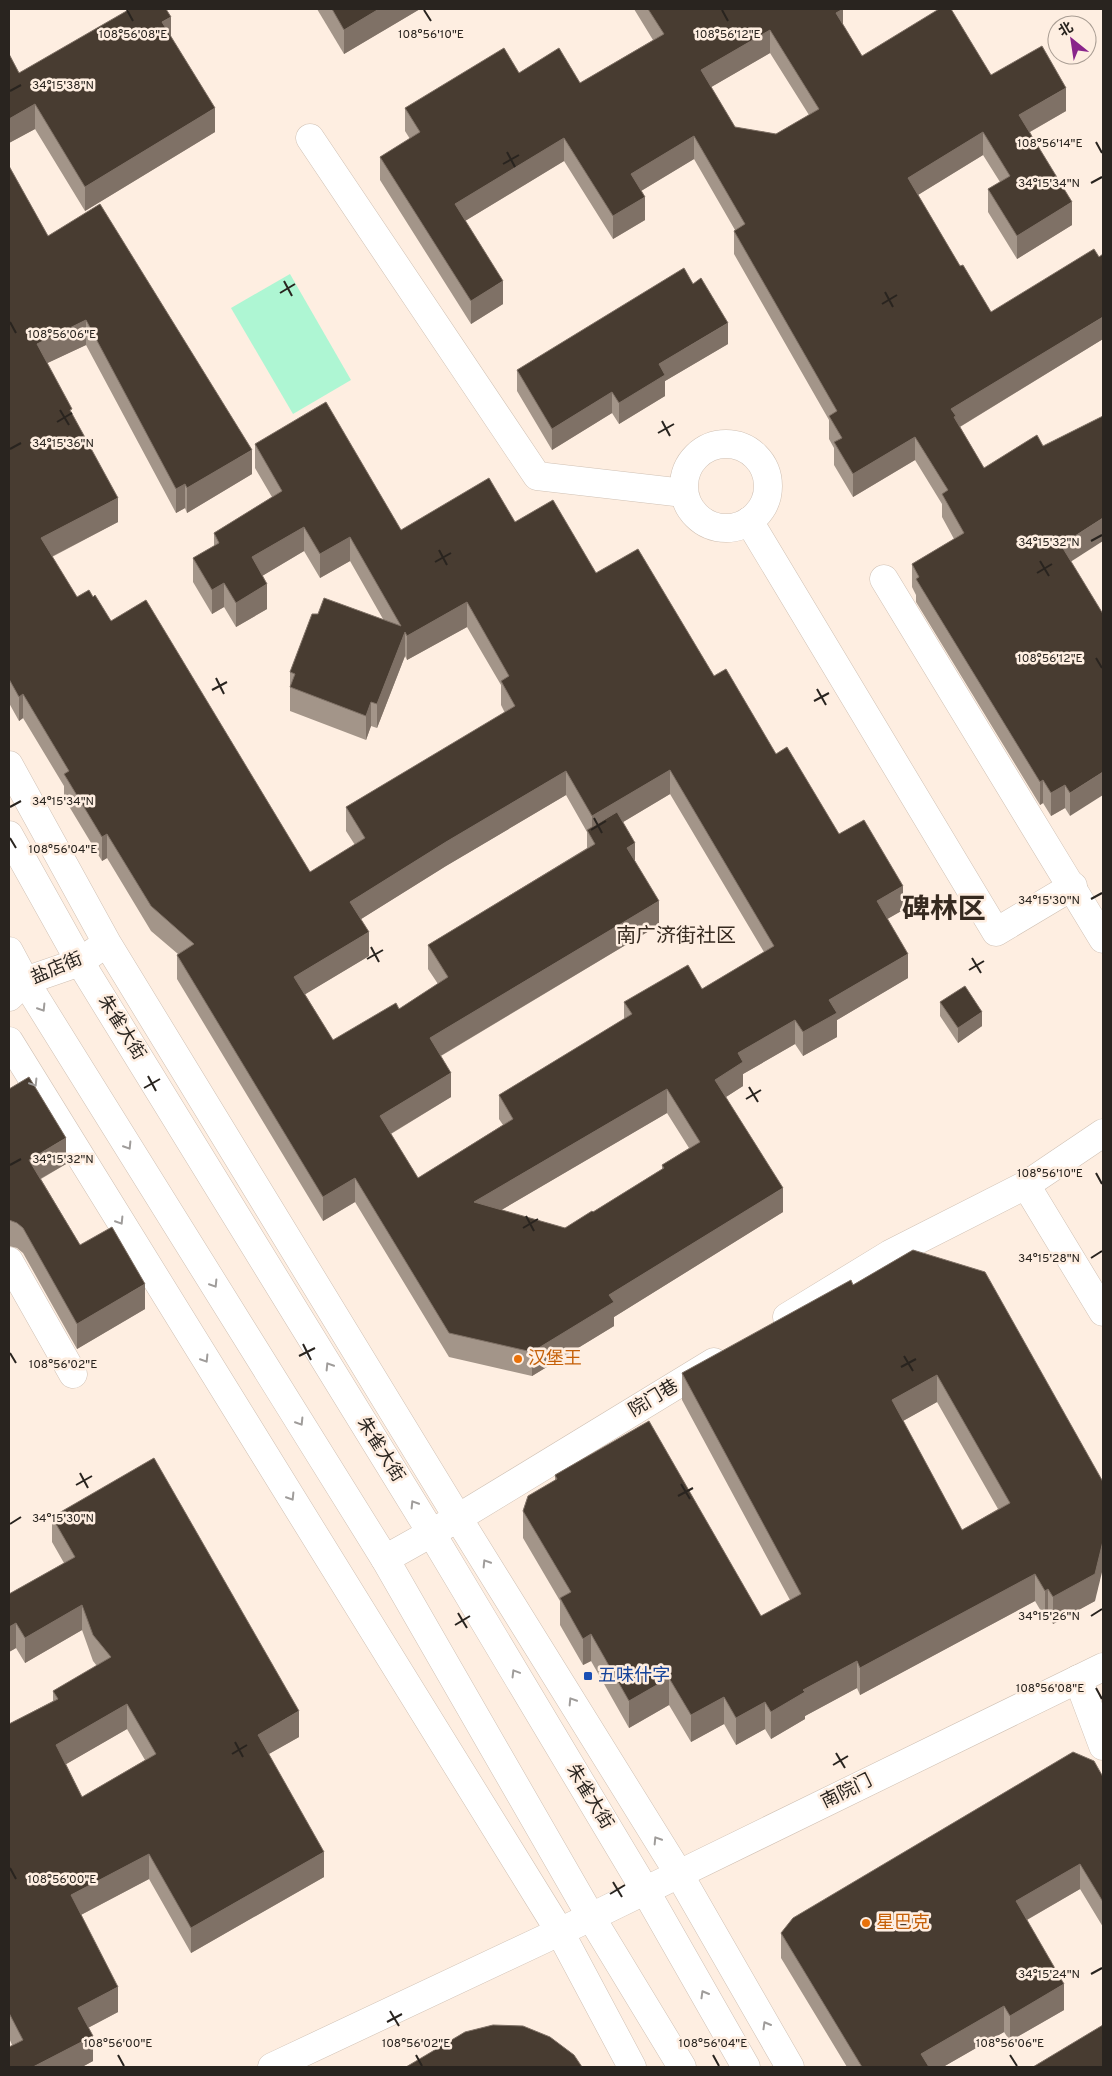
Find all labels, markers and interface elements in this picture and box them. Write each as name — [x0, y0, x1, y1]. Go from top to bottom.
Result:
north arrow — [1047, 15, 1097, 65]
text: 北 — [1056, 19, 1077, 41]
text: 108°56'08"E — [99, 27, 167, 43]
text: 108°56'10"E — [398, 27, 464, 43]
text: 108°56'12"E — [695, 27, 761, 43]
text: 34°15'38"N — [32, 78, 94, 94]
text: 108°56'14"E — [1017, 136, 1083, 152]
text: 34°15'34"N — [1018, 176, 1080, 192]
text: 108°56'06"E — [28, 327, 96, 343]
text: 34°15'36"N — [32, 436, 94, 452]
text: 34°15'32"N — [1018, 535, 1080, 551]
text: 108°56'12"E — [1017, 651, 1083, 667]
text: 34°15'34"N — [32, 794, 94, 810]
text: 108°56'04"E — [29, 842, 97, 858]
district label: 碑林区 — [902, 893, 986, 929]
text: 34°15'30"N — [1018, 893, 1080, 909]
district label: 南广济街社区 — [616, 924, 736, 950]
street label: 盐店街 — [28, 948, 86, 990]
street label: 朱雀大街 — [92, 991, 150, 1065]
one-way arrow — [36, 1003, 46, 1012]
one-way arrow — [28, 1077, 38, 1086]
one-way arrow — [122, 1141, 132, 1150]
text: 34°15'32"N — [32, 1152, 94, 1168]
text: 108°56'10"E — [1017, 1166, 1083, 1182]
one-way arrow — [114, 1216, 123, 1225]
text: 34°15'28"N — [1018, 1251, 1080, 1267]
one-way arrow — [208, 1279, 218, 1288]
place label: 汉堡王 — [528, 1348, 582, 1371]
marker: 汉堡王 — [512, 1353, 524, 1365]
one-way arrow — [199, 1354, 209, 1363]
text: 108°56'02"E — [29, 1357, 97, 1373]
one-way arrow — [325, 1362, 335, 1371]
street label: 院门巷 — [625, 1375, 683, 1423]
street label: 朱雀大街 — [351, 1413, 409, 1487]
one-way arrow — [294, 1417, 304, 1426]
one-way arrow — [285, 1492, 294, 1501]
one-way arrow — [410, 1501, 420, 1510]
text: 34°15'30"N — [32, 1511, 94, 1527]
one-way arrow — [483, 1560, 492, 1569]
text: 34°15'26"N — [1018, 1609, 1080, 1625]
place label: 五味什字 — [598, 1665, 670, 1688]
one-way arrow — [512, 1670, 522, 1679]
marker: 五味什字 — [582, 1670, 594, 1682]
text: 108°56'08"E — [1016, 1681, 1084, 1697]
one-way arrow — [568, 1698, 578, 1707]
street label: 朱雀大街 — [561, 1760, 617, 1834]
street label: 南院门 — [818, 1770, 876, 1814]
one-way arrow — [654, 1836, 664, 1845]
text: 108°56'00"E — [28, 1872, 96, 1888]
place label: 星巴克 — [876, 1912, 930, 1935]
marker: 星巴克 — [860, 1917, 872, 1929]
text: 34°15'24"N — [1018, 1967, 1080, 1983]
one-way arrow — [701, 1991, 711, 2000]
one-way arrow — [762, 2021, 772, 2030]
text: 108°56'00"E — [84, 2036, 152, 2052]
text: 108°56'02"E — [382, 2036, 450, 2052]
text: 108°56'04"E — [679, 2036, 747, 2052]
text: 108°56'06"E — [976, 2036, 1044, 2052]

